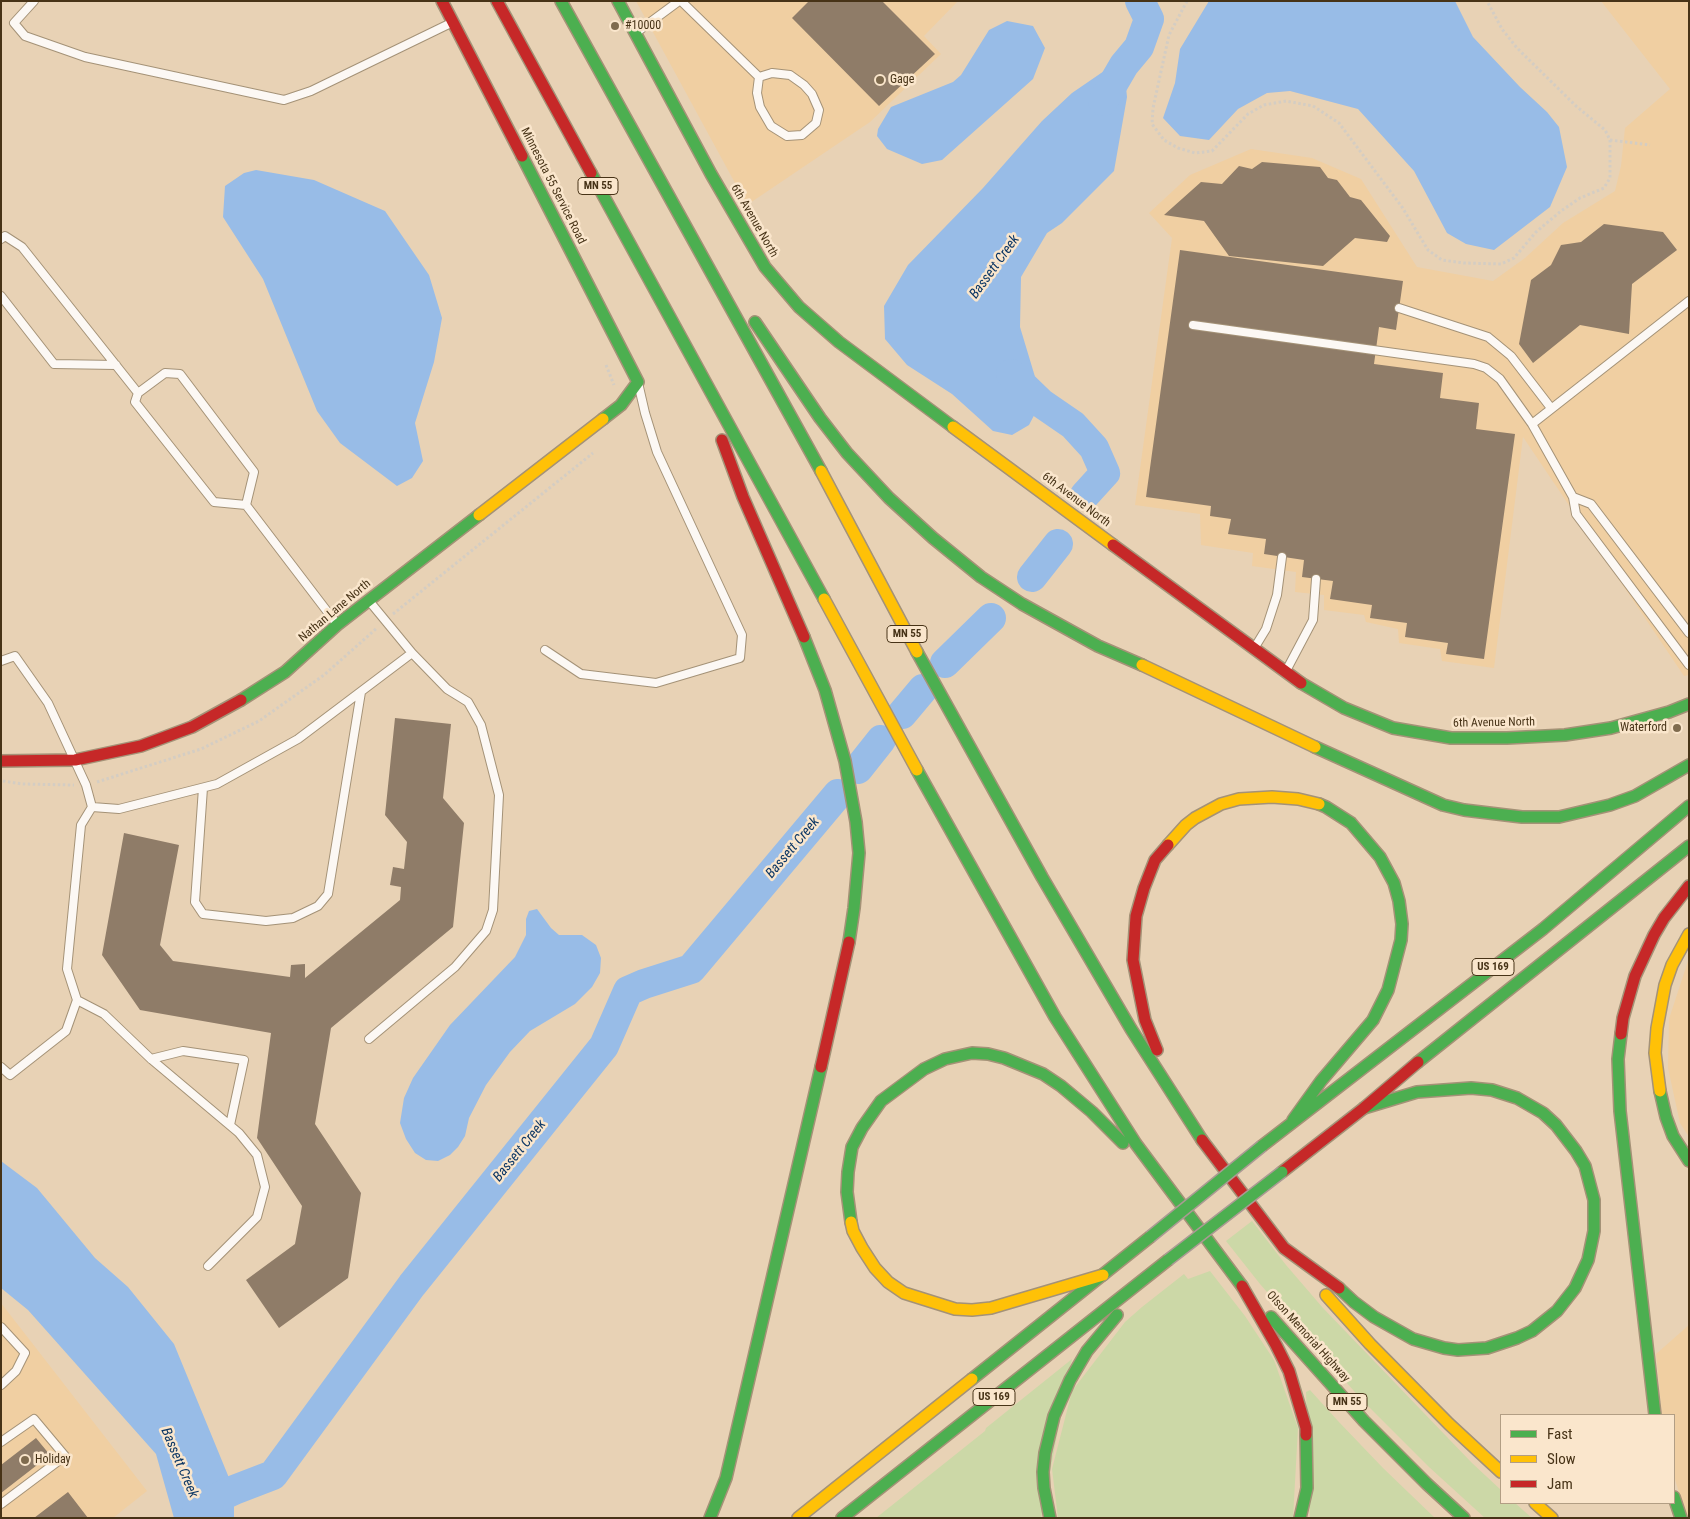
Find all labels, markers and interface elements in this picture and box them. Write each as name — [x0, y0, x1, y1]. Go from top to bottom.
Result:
place label: #10000 — [625, 19, 661, 33]
marker: #10000 — [609, 20, 621, 32]
place label: Gage — [890, 73, 914, 87]
marker: Gage — [874, 74, 886, 86]
street label: Minnesota 55 Service Road — [517, 125, 589, 247]
road number: MN 55 — [578, 178, 618, 195]
street label: 6th Avenue North — [727, 182, 781, 260]
water label: Bassett Creek — [966, 232, 1024, 302]
street label: 6th Avenue North — [1039, 470, 1113, 530]
street label: Nathan Lane North — [296, 577, 374, 645]
road number: MN 55 — [887, 626, 927, 642]
street label: 6th Avenue North — [1453, 715, 1535, 731]
place label: Waterford — [1620, 721, 1667, 735]
marker: Waterford — [1671, 722, 1683, 734]
water label: Bassett Creek — [763, 814, 823, 882]
road number: US 169 — [1472, 959, 1514, 976]
water label: Bassett Creek — [490, 1117, 550, 1185]
street label: Olson Memorial Highway — [1263, 1288, 1353, 1386]
road number: US 169 — [973, 1388, 1015, 1405]
road number: MN 55 — [1327, 1394, 1367, 1410]
legend — [1500, 1414, 1675, 1504]
water label: Bassett Creek — [157, 1425, 201, 1501]
text: Fast — [1547, 1425, 1572, 1443]
text: Slow — [1547, 1450, 1576, 1468]
place label: Holiday — [35, 1453, 71, 1467]
marker: Holiday — [19, 1454, 31, 1466]
text: Jam — [1547, 1475, 1573, 1493]

